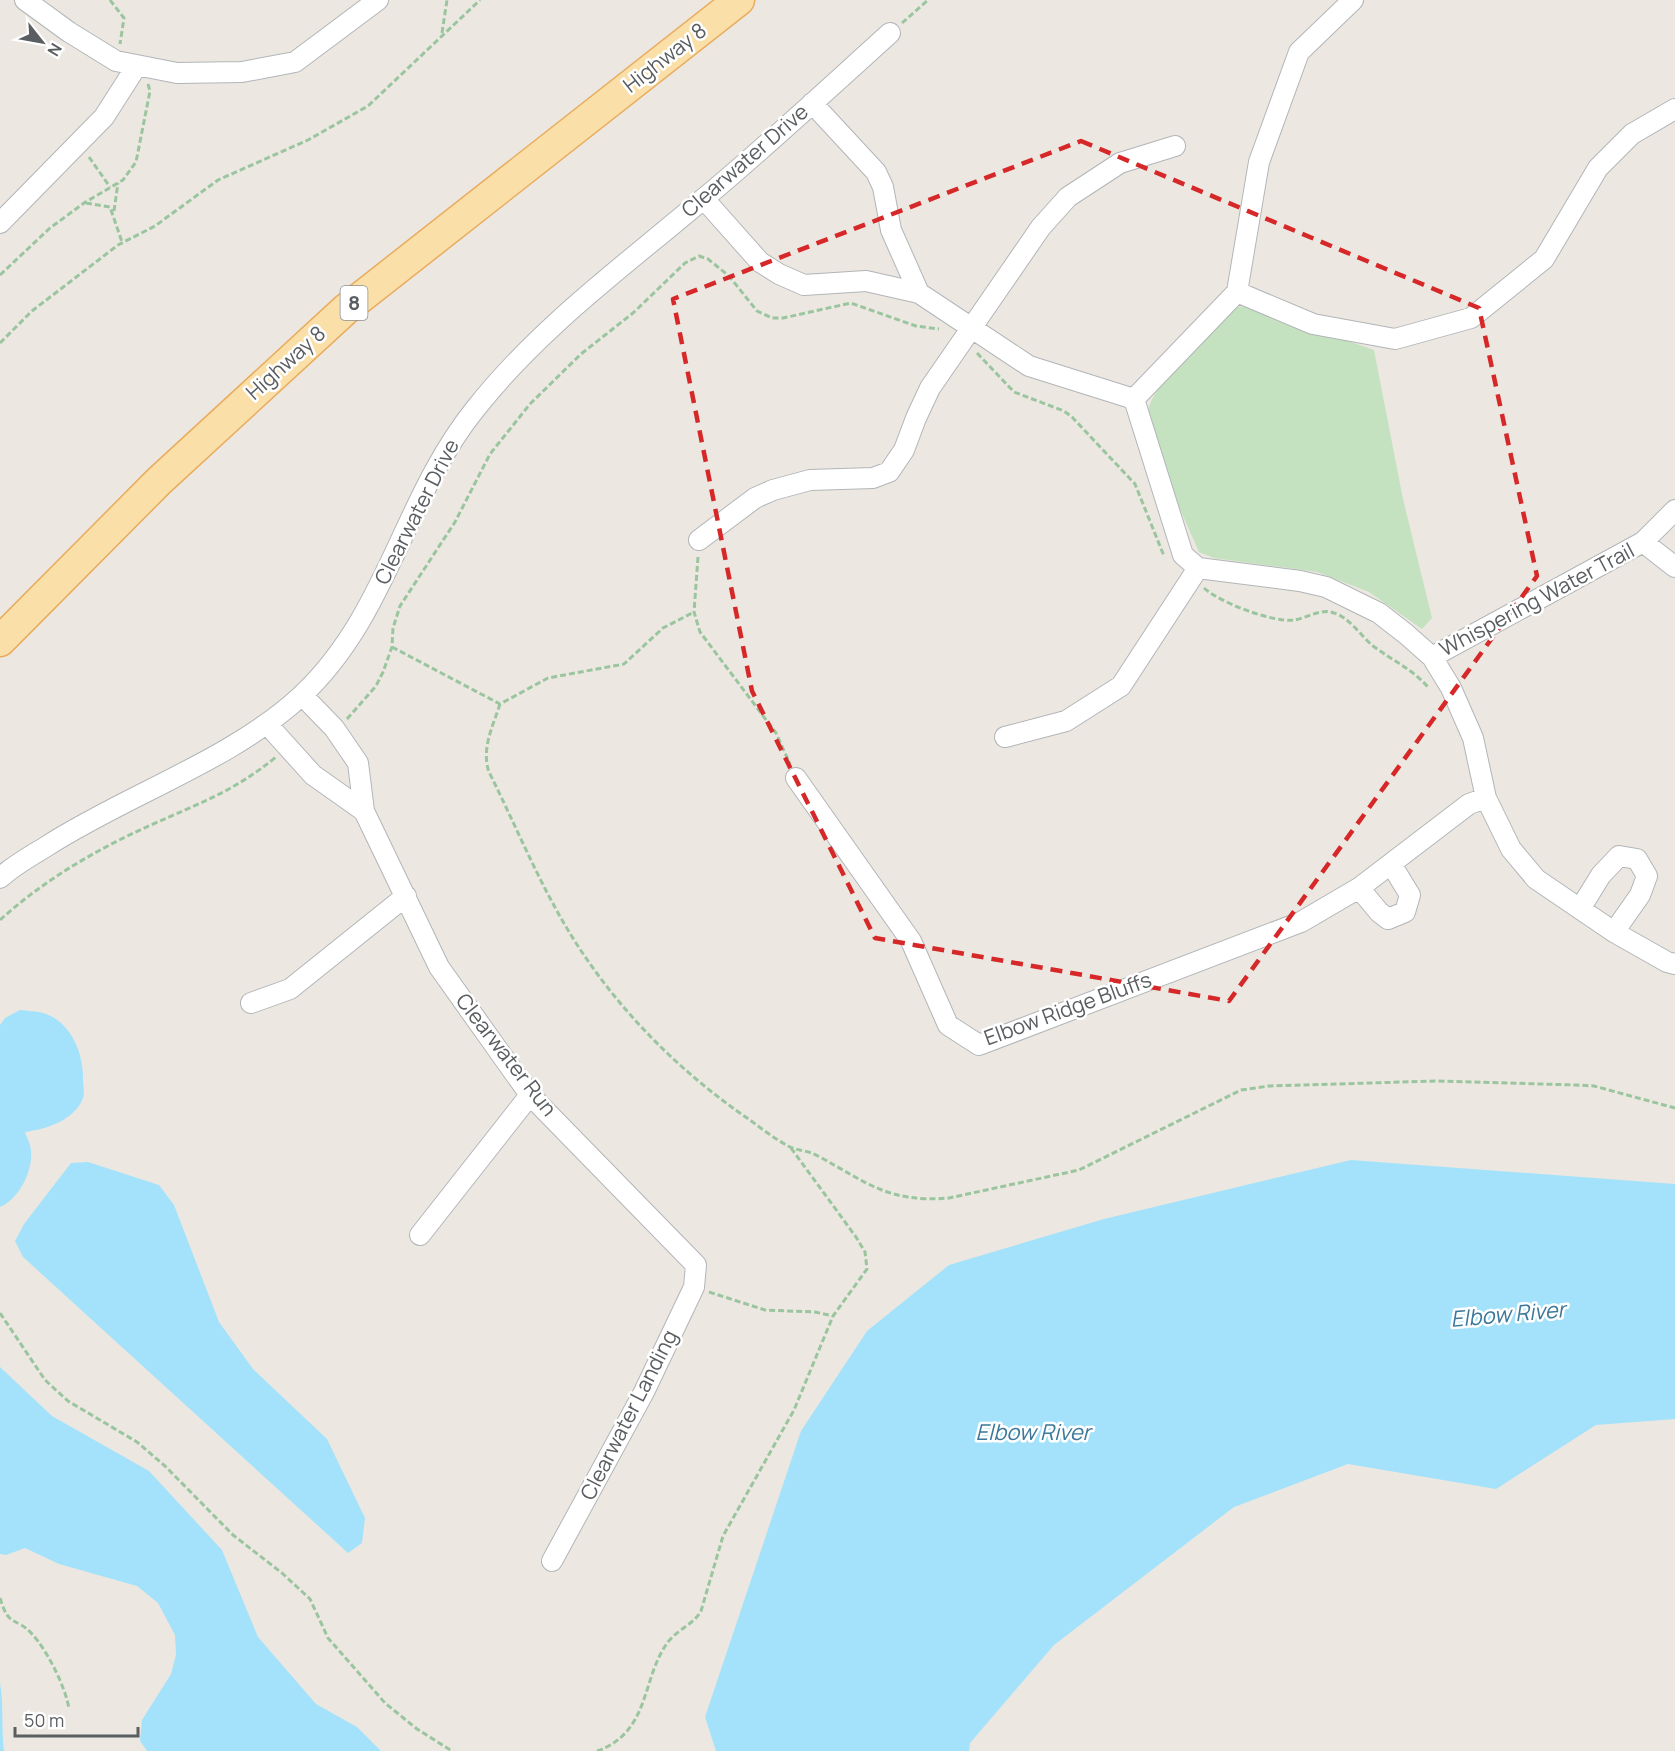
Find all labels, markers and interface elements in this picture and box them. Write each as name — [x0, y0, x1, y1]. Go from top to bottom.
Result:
north arrow — [12, 12, 72, 72]
street label: Highway 8 — [617, 16, 712, 98]
text: N — [42, 39, 67, 60]
street label: Clearwater Drive — [675, 97, 814, 223]
road number: 8 — [340, 286, 368, 320]
street label: Highway 8 — [239, 319, 331, 406]
street label: Clearwater Drive — [367, 434, 465, 589]
street label: Whispering Water Trail — [1434, 536, 1639, 662]
street label: Elbow Ridge Bluffs — [980, 965, 1155, 1051]
street label: Clearwater Run — [450, 987, 564, 1122]
water label: Elbow River — [1449, 1294, 1570, 1334]
street label: Clearwater Landing — [573, 1325, 683, 1504]
water label: Elbow River — [975, 1417, 1094, 1447]
scale bar — [15, 1700, 138, 1738]
text: 50 m — [24, 1708, 64, 1732]

